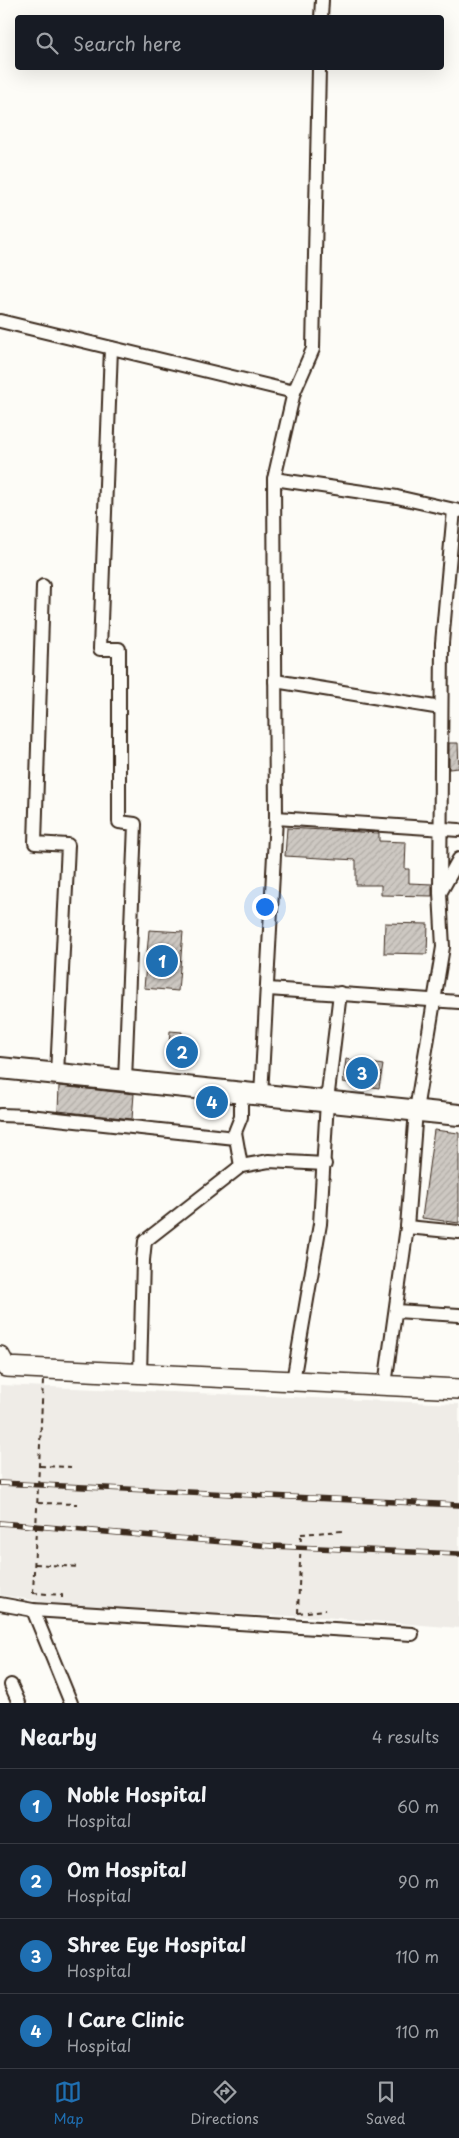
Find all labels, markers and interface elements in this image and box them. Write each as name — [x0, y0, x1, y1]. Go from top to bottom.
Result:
search box — [15, 15, 444, 70]
icon: search — [33, 29, 61, 57]
text: Search here — [73, 29, 182, 57]
your location — [252, 894, 278, 920]
pin: 1 — [146, 942, 178, 980]
pin: 2 — [166, 1033, 198, 1071]
pin: 3 — [346, 1054, 378, 1092]
pin: 4 — [196, 1083, 228, 1121]
text: Nearby — [20, 1720, 97, 1752]
text: 4 results — [372, 1724, 439, 1748]
text: Noble Hospital — [67, 1780, 207, 1808]
text: 1 — [32, 1794, 40, 1818]
text: 60 m — [397, 1794, 439, 1818]
text: Hospital — [67, 1808, 131, 1832]
text: Om Hospital — [67, 1855, 187, 1883]
text: 2 — [30, 1869, 42, 1893]
text: 90 m — [398, 1869, 439, 1893]
text: Hospital — [67, 1883, 131, 1907]
text: Shree Eye Hospital — [67, 1930, 246, 1958]
text: 3 — [31, 1944, 41, 1968]
text: 110 m — [396, 1944, 439, 1968]
text: Hospital — [67, 1958, 131, 1982]
text: I Care Clinic — [67, 2005, 184, 2033]
text: 4 — [31, 2019, 41, 2043]
text: 110 m — [396, 2019, 439, 2043]
text: Hospital — [67, 2033, 131, 2057]
tab: Map — [54, 2078, 83, 2129]
tab: Directions — [191, 2078, 259, 2129]
tab: Saved — [366, 2078, 405, 2129]

